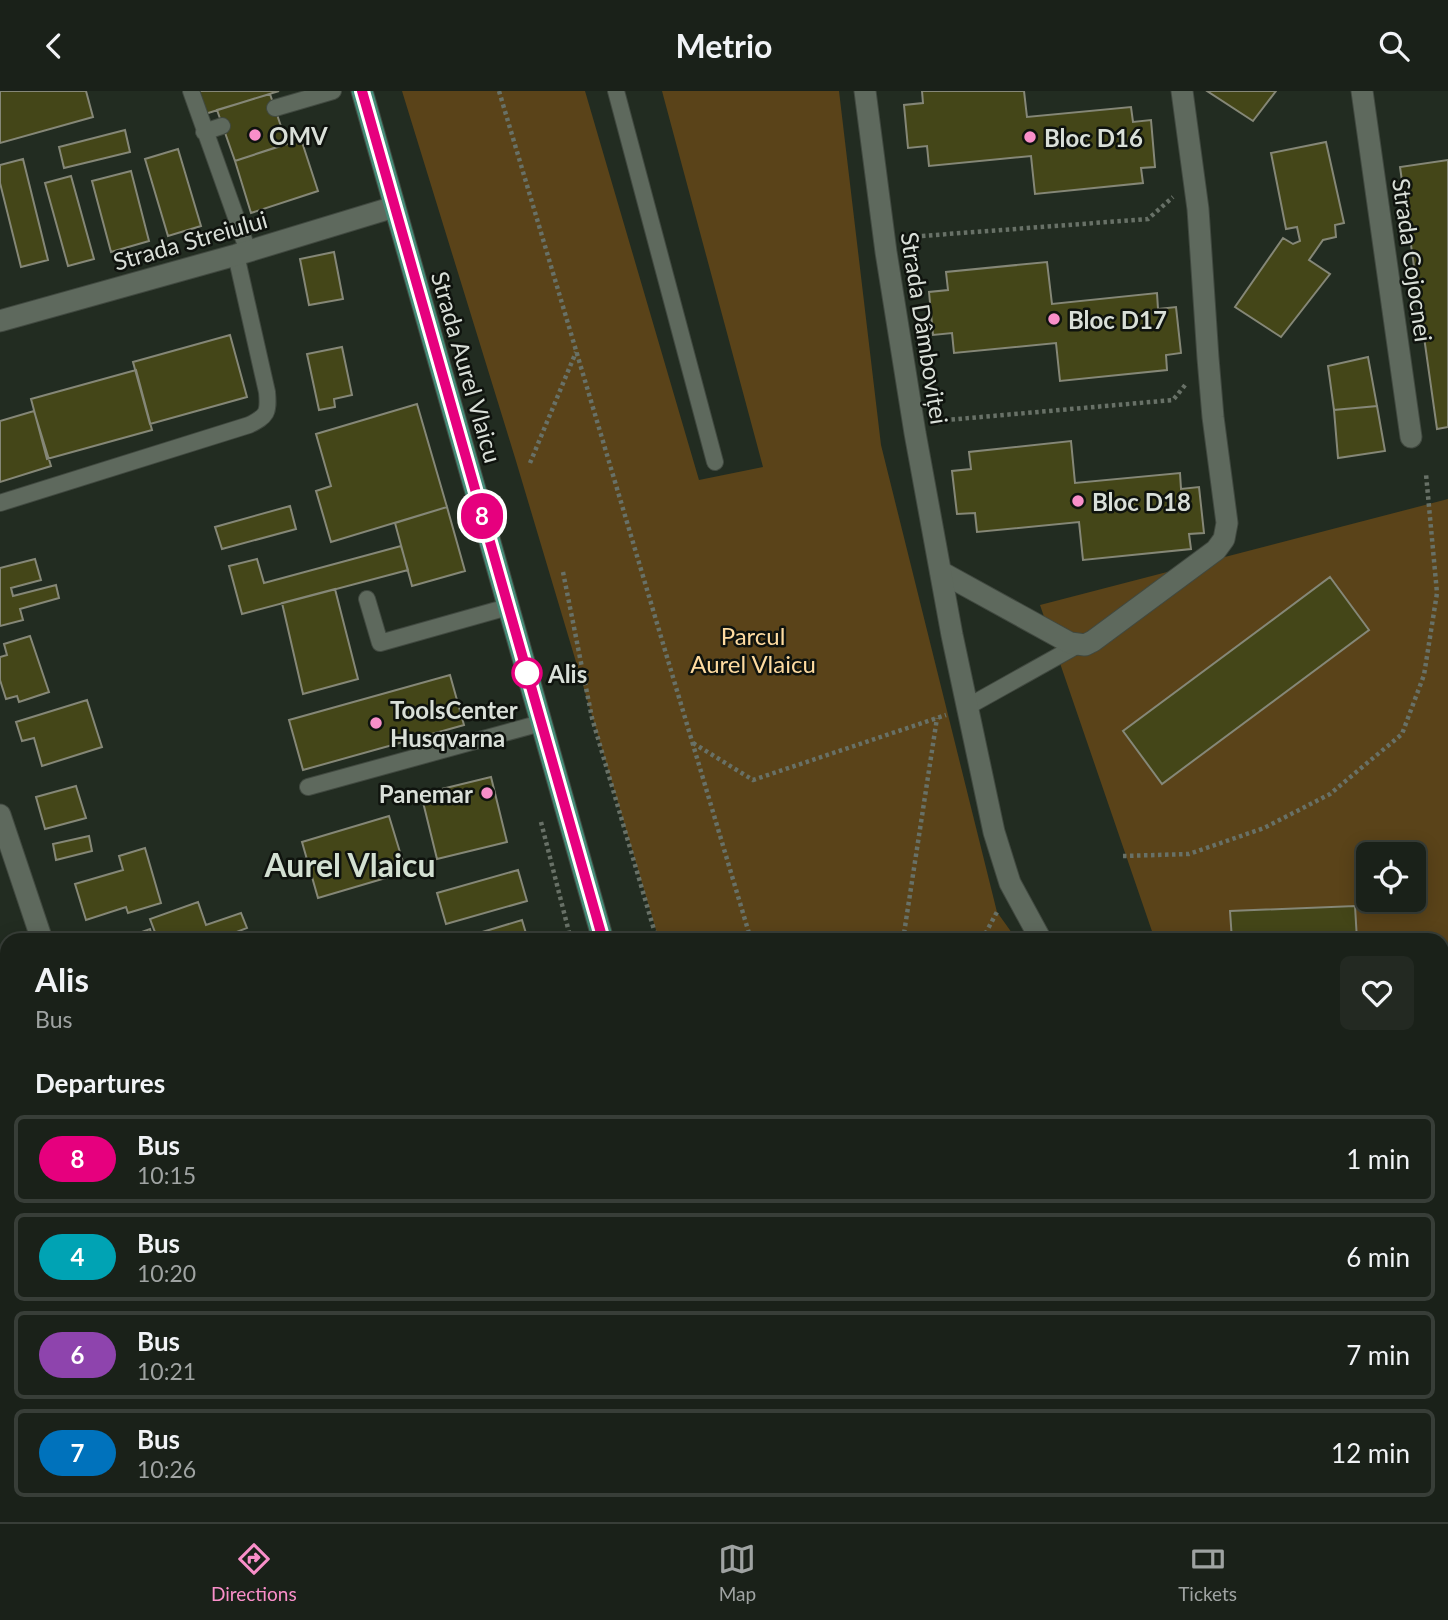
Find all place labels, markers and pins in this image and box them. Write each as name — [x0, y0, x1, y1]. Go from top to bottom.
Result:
place label: OMV — [269, 121, 328, 150]
place label: Bloc D16 — [1044, 123, 1143, 152]
marker: OMV — [247, 127, 263, 143]
marker: Bloc D16 — [1022, 129, 1038, 145]
place label: Bloc D17 — [1068, 305, 1167, 334]
marker: Bloc D17 — [1046, 311, 1062, 327]
place label: Bloc D18 — [1092, 487, 1191, 516]
marker: Bloc D18 — [1070, 493, 1086, 509]
marker: Alis — [512, 658, 542, 688]
place label: Alis — [547, 659, 587, 688]
place label: ToolsCenter Husqvarna — [390, 695, 518, 752]
marker: ToolsCenter Husqvarna — [368, 715, 384, 731]
place label: Panemar — [379, 779, 473, 808]
marker: Panemar — [479, 785, 495, 801]

